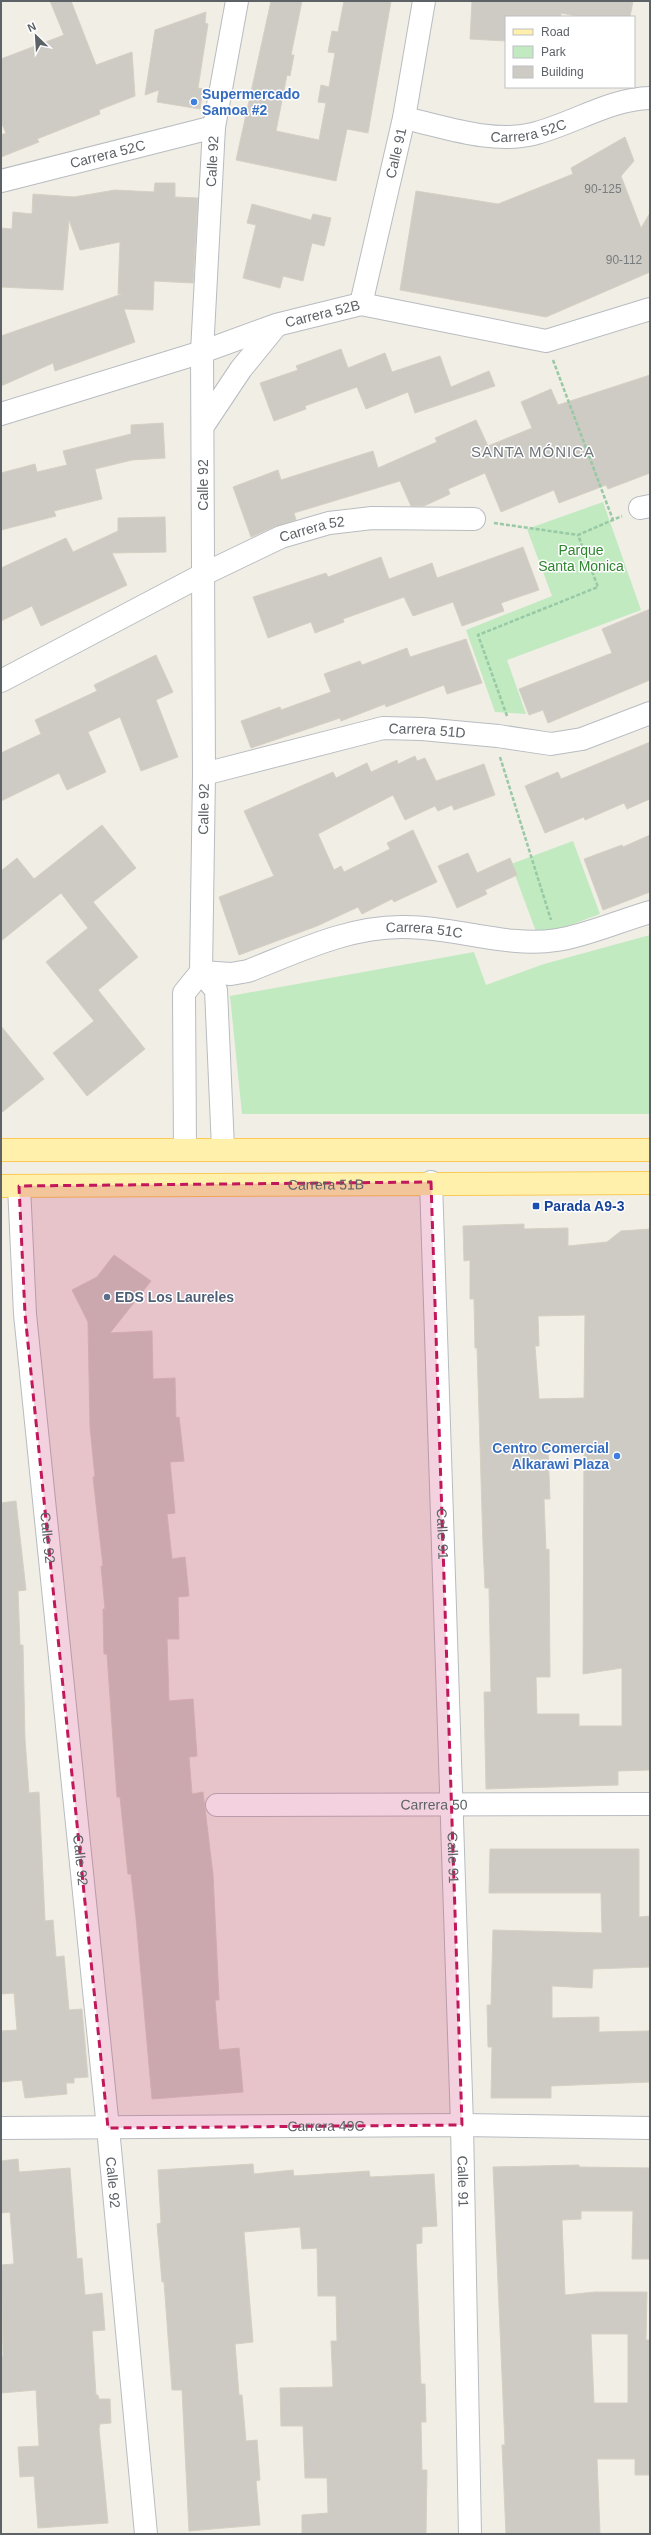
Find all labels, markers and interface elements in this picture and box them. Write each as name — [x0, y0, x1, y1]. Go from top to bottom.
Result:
north arrow — [16, 16, 56, 56]
legend — [505, 16, 635, 88]
text: N — [26, 20, 38, 34]
text: Road — [541, 25, 570, 39]
text: Park — [541, 45, 567, 59]
text: Building — [541, 65, 584, 79]
place label: Supermercado Samoa #2 — [202, 86, 300, 118]
marker: Supermercado Samoa #2 — [189, 97, 199, 107]
street label: Carrera 52C — [490, 116, 568, 145]
street label: Calle 91 — [382, 126, 410, 180]
street label: Calle 92 — [203, 135, 222, 187]
street label: Carrera 52C — [68, 137, 147, 171]
house number: 90-125 — [584, 182, 622, 196]
house number: 90-112 — [606, 253, 643, 267]
street label: Carrera 52B — [284, 297, 361, 330]
district label: SANTA MÓNICA — [471, 443, 595, 460]
street label: Calle 92 — [195, 459, 211, 511]
street label: Carrera 52 — [277, 513, 346, 545]
park label: Parque Santa Monica — [538, 542, 624, 574]
street label: Carrera 51D — [388, 720, 466, 741]
street label: Calle 92 — [195, 783, 212, 835]
street label: Carrera 51C — [385, 919, 464, 941]
street label: Carrera 51B — [288, 1176, 364, 1193]
place label: Parada A9-3 — [544, 1198, 625, 1214]
marker: Parada A9-3 — [531, 1201, 541, 1211]
place label: EDS Los Laureles — [115, 1289, 234, 1305]
marker: EDS Los Laureles — [102, 1292, 112, 1302]
place label: Centro Comercial Alkarawi Plaza — [492, 1440, 609, 1472]
marker: Centro Comercial Alkarawi Plaza — [612, 1451, 622, 1461]
street label: Calle 91 — [434, 1508, 451, 1560]
street label: Calle 92 — [37, 1511, 58, 1564]
street label: Carrera 50 — [400, 1796, 468, 1813]
street label: Calle 91 — [444, 1832, 462, 1884]
street label: Calle 92 — [70, 1834, 91, 1887]
street label: Carrera 49C — [287, 2118, 365, 2134]
street label: Calle 92 — [103, 2156, 123, 2209]
street label: Calle 91 — [455, 2156, 472, 2208]

